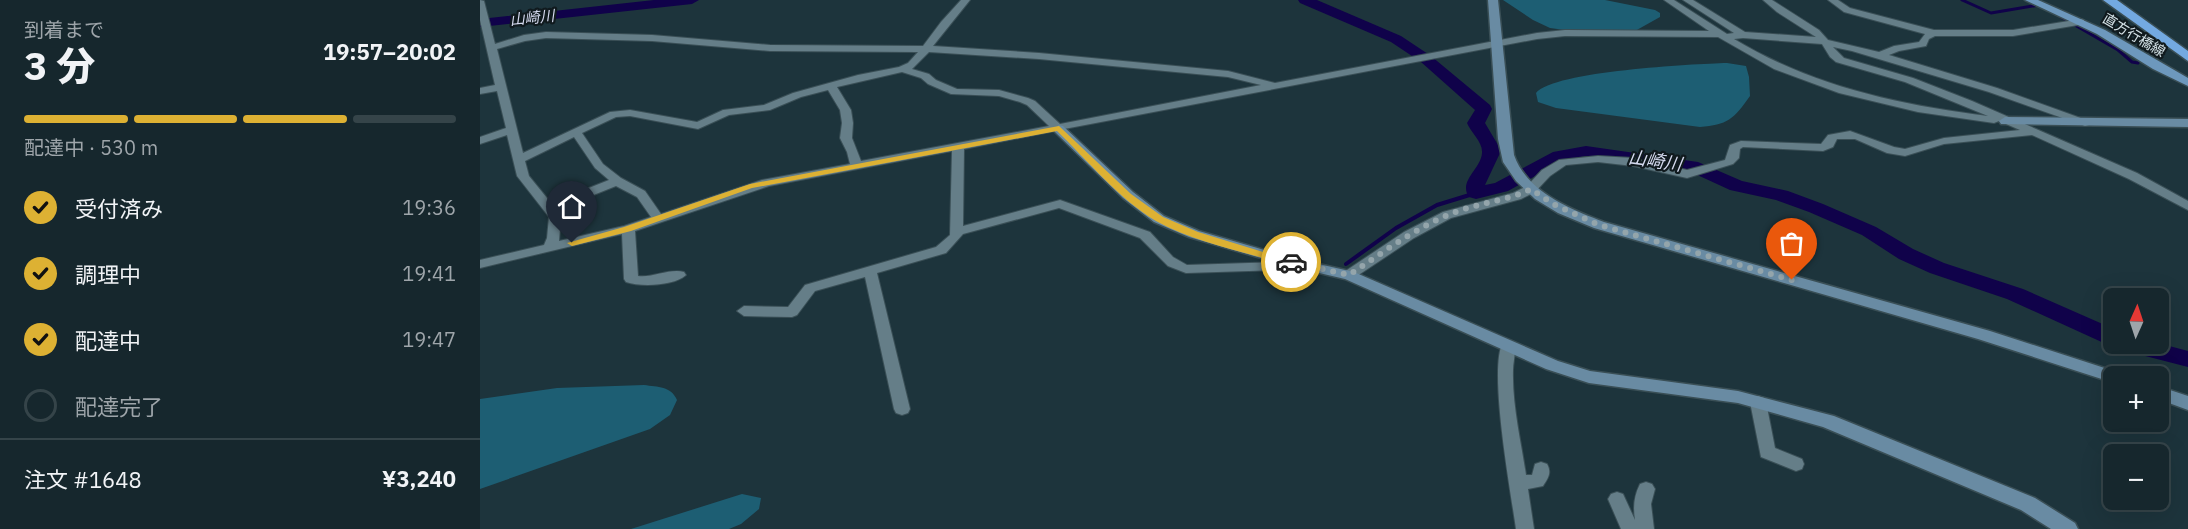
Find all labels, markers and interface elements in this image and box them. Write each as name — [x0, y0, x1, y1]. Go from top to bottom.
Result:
water label: 山崎川 — [509, 5, 557, 29]
street label: 直方行橋線 — [2099, 9, 2169, 61]
text: 到着まで — [24, 16, 104, 43]
text: 19:57–20:02 — [323, 37, 456, 66]
text: 3 分 — [24, 40, 96, 91]
text: 配達中 · 530 m — [24, 134, 158, 161]
water label: 山崎川 — [1627, 145, 1685, 176]
pin — [546, 181, 597, 243]
icon: home — [555, 190, 588, 223]
icon: check — [24, 191, 57, 224]
text: 受付済み — [75, 194, 163, 223]
text: 19:36 — [402, 194, 456, 221]
pin — [1766, 218, 1817, 280]
icon: bag — [1775, 227, 1808, 260]
courier — [1261, 232, 1321, 292]
icon: car — [1275, 246, 1308, 279]
icon: check — [24, 257, 57, 290]
text: 調理中 — [75, 260, 141, 289]
text: 19:41 — [402, 260, 456, 287]
north arrow — [2103, 288, 2169, 354]
map controls — [2103, 288, 2169, 510]
icon: check — [24, 323, 57, 356]
text: 配達中 — [75, 326, 141, 355]
text: 19:47 — [402, 326, 456, 353]
button: + — [2103, 366, 2169, 432]
text: 配達完了 — [75, 392, 163, 421]
button: − — [2103, 444, 2169, 510]
text: ¥3,240 — [382, 464, 456, 493]
text: 注文 #1648 — [24, 465, 142, 494]

